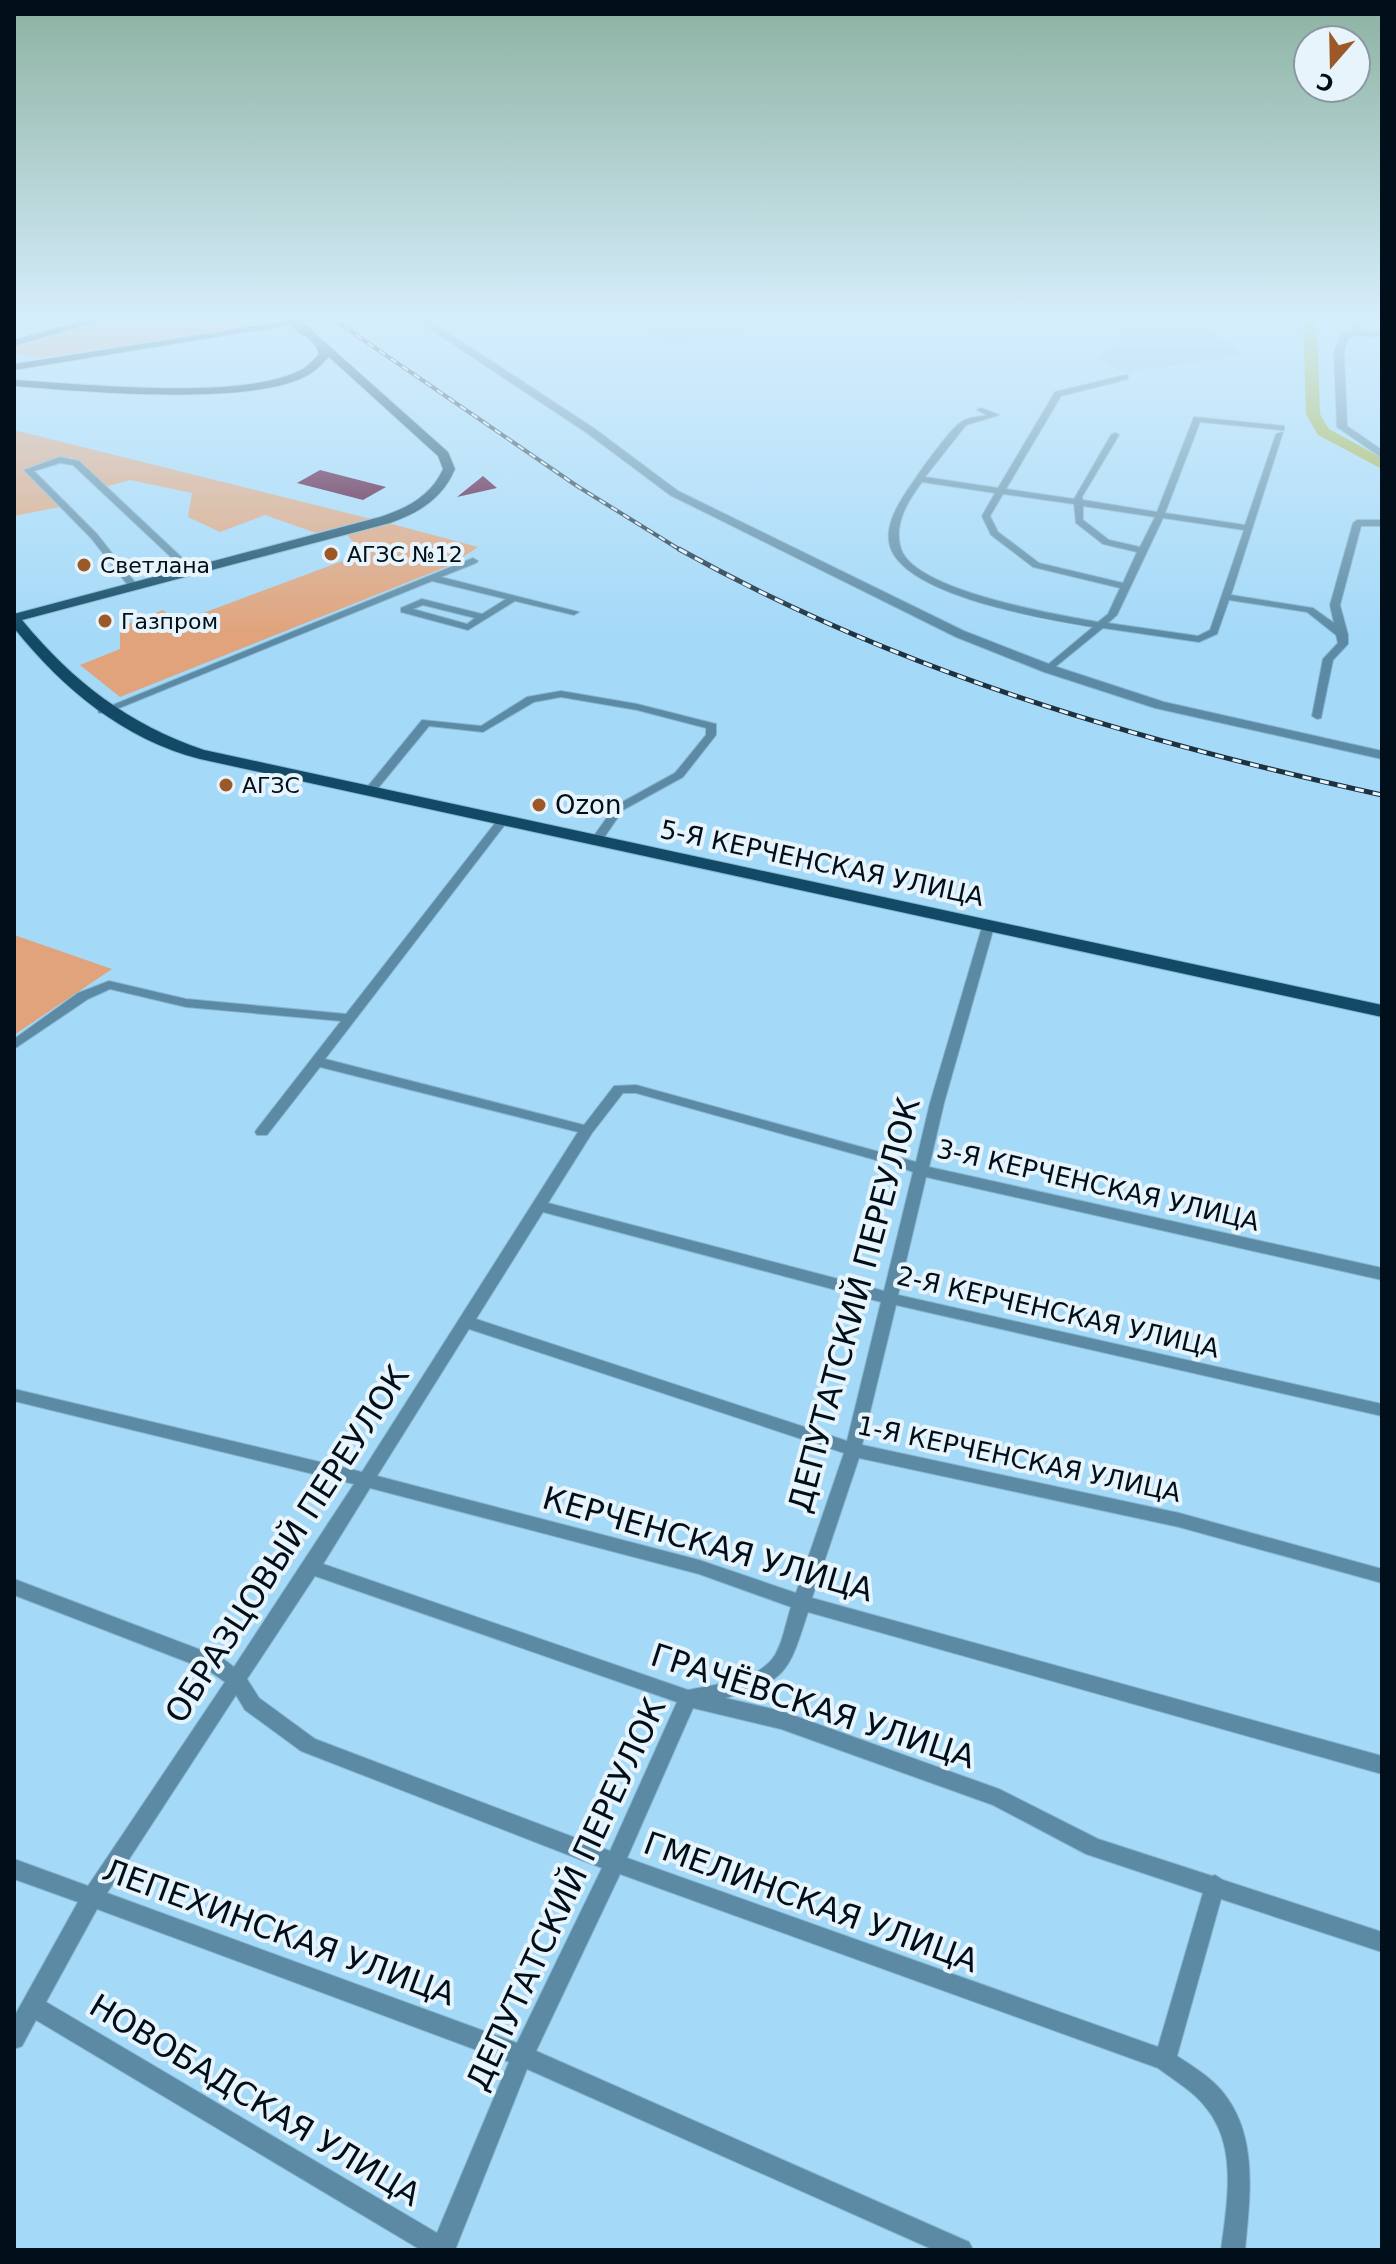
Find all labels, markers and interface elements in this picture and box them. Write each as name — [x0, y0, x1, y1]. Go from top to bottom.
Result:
north arrow — [1292, 24, 1372, 104]
text: С — [1313, 68, 1337, 97]
place label: АГЗС №12 — [347, 542, 463, 567]
marker: АГЗС №12 — [322, 545, 340, 563]
place label: Светлана — [100, 553, 210, 578]
marker: Светлана — [75, 556, 93, 574]
place label: Газпром — [121, 609, 218, 634]
marker: Газпром — [96, 612, 114, 630]
place label: АГЗС — [242, 773, 300, 798]
marker: АГЗС — [217, 776, 235, 794]
place label: Ozon — [555, 790, 622, 820]
marker: Ozon — [530, 796, 548, 814]
street label: 5-Я КЕРЧЕНСКАЯ УЛИЦА — [657, 814, 987, 912]
street label: ДЕПУТАТСКИЙ ПЕРЕУЛОК — [780, 1093, 928, 1517]
street label: 3-Я КЕРЧЕНСКАЯ УЛИЦА — [934, 1133, 1262, 1237]
street label: 2-Я КЕРЧЕНСКАЯ УЛИЦА — [894, 1260, 1222, 1364]
street label: ОБРАЗЦОВЫЙ ПЕРЕУЛОК — [157, 1358, 417, 1730]
street label: 1-Я КЕРЧЕНСКАЯ УЛИЦА — [854, 1410, 1184, 1508]
street label: КЕРЧЕНСКАЯ УЛИЦА — [538, 1479, 878, 1609]
street label: ГРАЧЁВСКАЯ УЛИЦА — [646, 1636, 980, 1776]
street label: ДЕПУТАТСКИЙ ПЕРЕУЛОК — [458, 1692, 674, 2096]
street label: ГМЕЛИНСКАЯ УЛИЦА — [639, 1824, 983, 1980]
street label: ЛЕПЕХИНСКАЯ УЛИЦА — [98, 1851, 460, 2014]
street label: НОВОБАДСКАЯ УЛИЦА — [83, 1986, 427, 2214]

